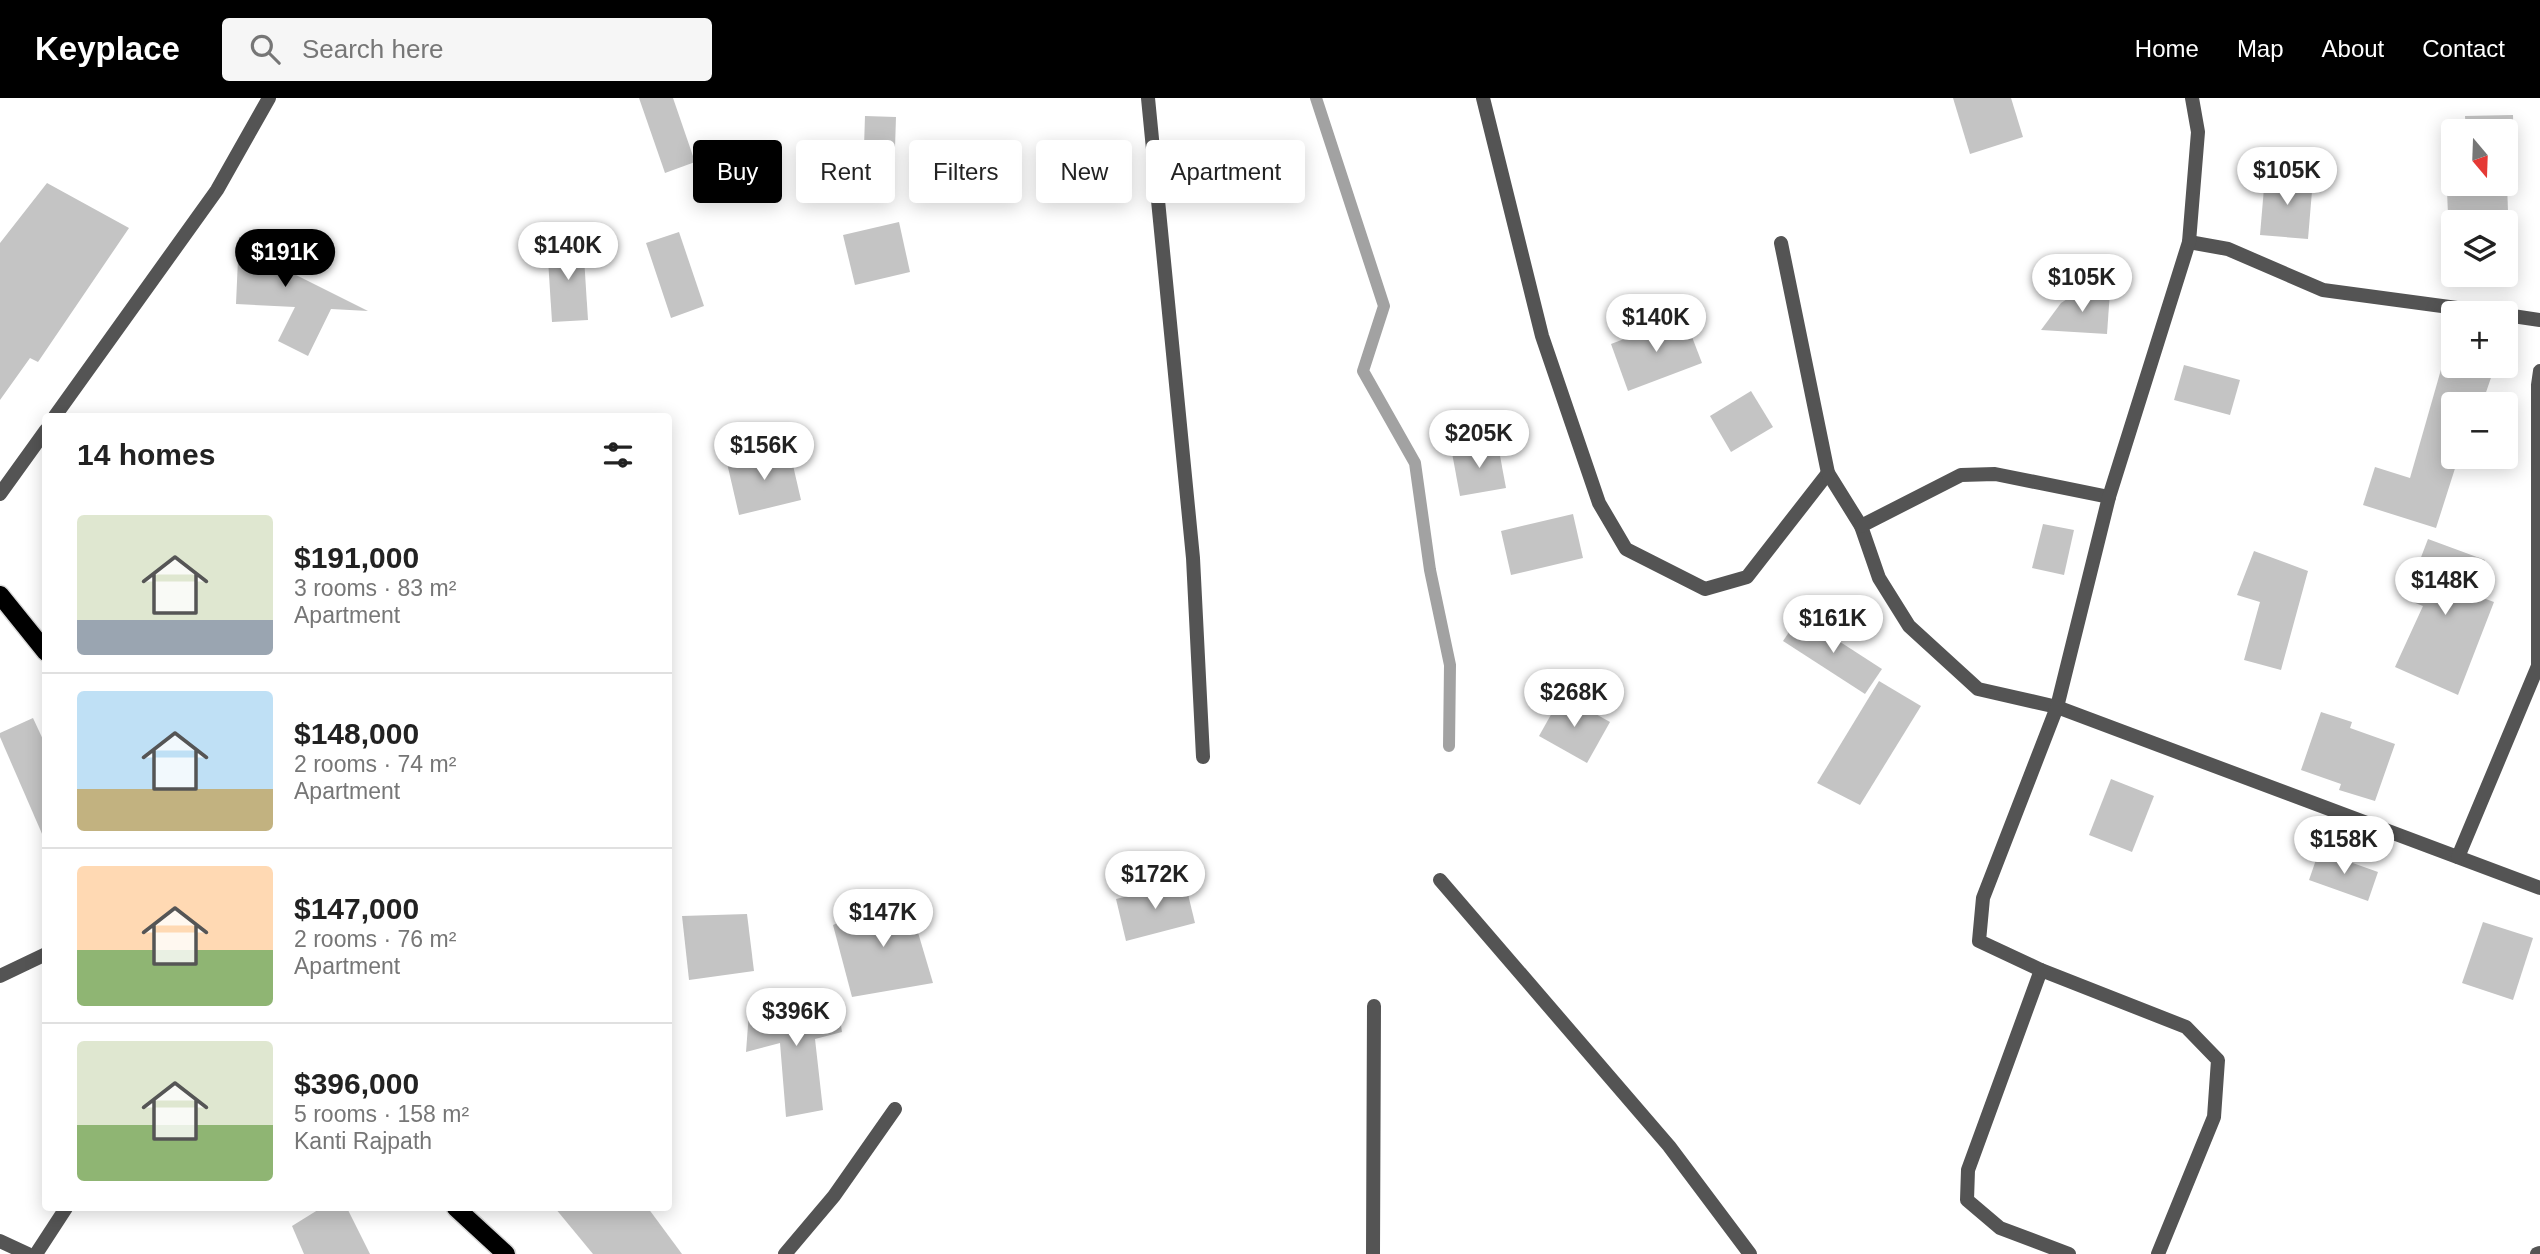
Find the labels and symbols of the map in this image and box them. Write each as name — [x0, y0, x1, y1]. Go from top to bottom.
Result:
north arrow — [2441, 119, 2518, 196]
pin: $105K — [2238, 148, 2336, 207]
pin: $140K — [519, 222, 617, 282]
pin: $191K — [236, 230, 334, 289]
pin: $105K — [2033, 254, 2131, 314]
pin: $140K — [1607, 294, 1705, 354]
pin: $205K — [1430, 410, 1528, 470]
pin: $156K — [715, 422, 813, 482]
pin: $148K — [2396, 558, 2494, 617]
pin: $161K — [1784, 596, 1882, 655]
pin: $268K — [1525, 670, 1623, 729]
pin: $158K — [2295, 816, 2393, 876]
pin: $172K — [1106, 852, 1204, 911]
pin: $147K — [834, 890, 932, 949]
pin: $396K — [747, 988, 845, 1048]

